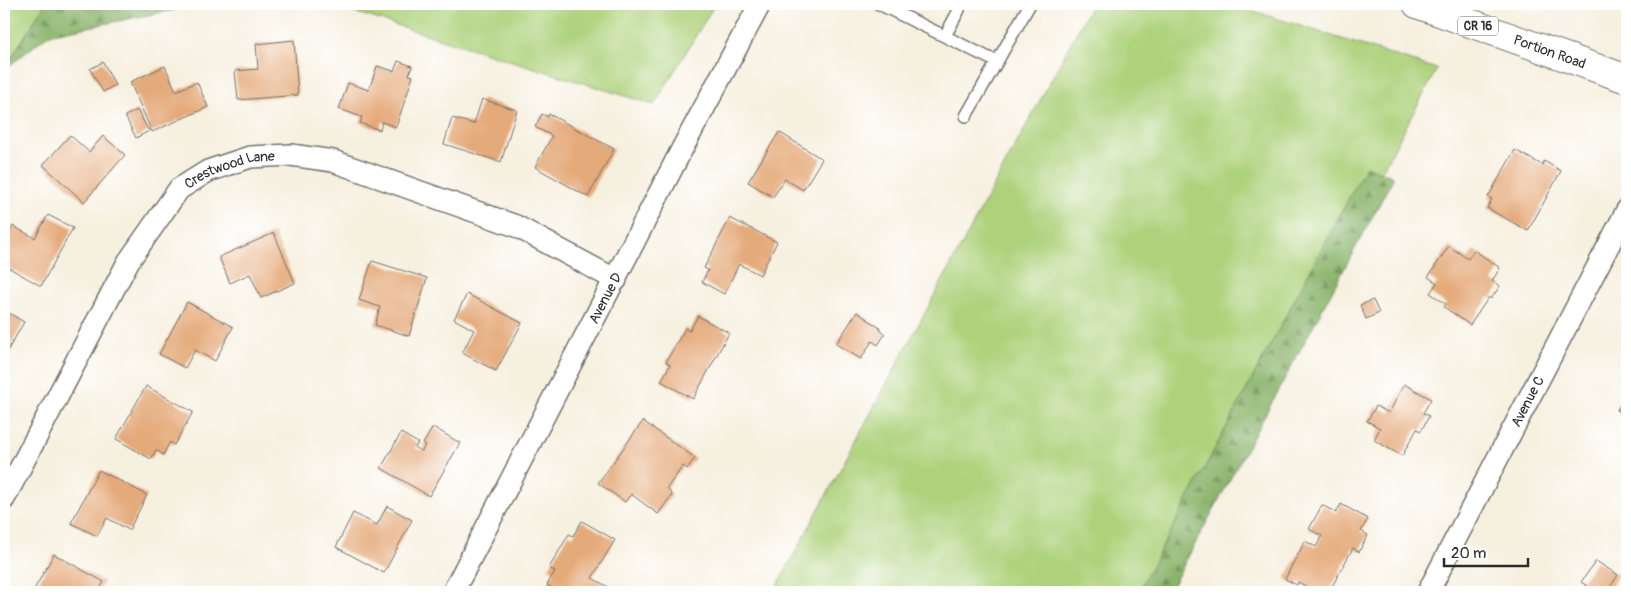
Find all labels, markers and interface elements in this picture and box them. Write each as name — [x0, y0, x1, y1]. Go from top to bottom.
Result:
road number: CR 16 — [1458, 16, 1498, 36]
street label: Portion Road — [1511, 31, 1588, 72]
street label: Crestwood Lane — [181, 147, 275, 192]
street label: Avenue D — [585, 269, 625, 326]
street label: Avenue C — [1507, 373, 1548, 430]
scale bar — [1444, 536, 1527, 568]
text: 20 m — [1451, 544, 1486, 563]

